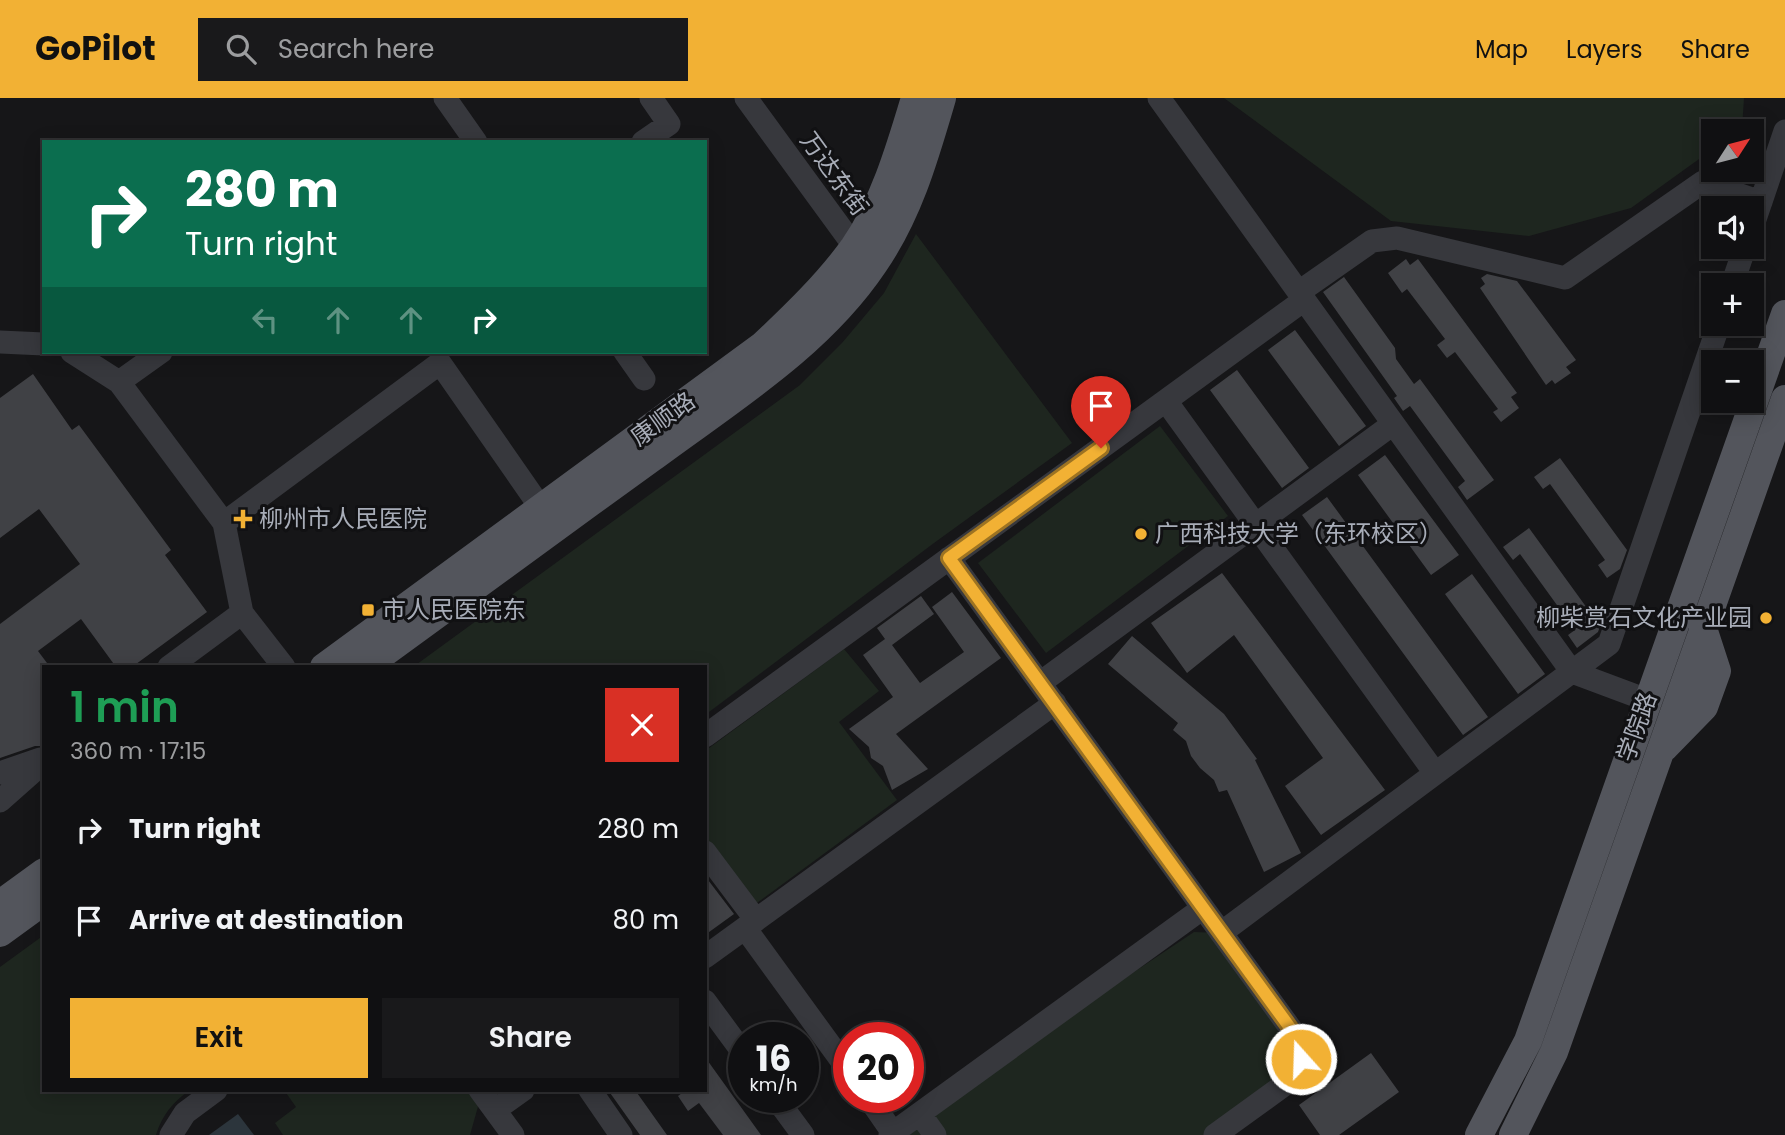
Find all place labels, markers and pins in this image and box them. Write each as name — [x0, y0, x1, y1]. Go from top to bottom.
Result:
pin — [1071, 376, 1131, 448]
place label: 柳州市人民医院 — [259, 502, 427, 535]
marker: 柳州市人民医院 — [233, 509, 253, 529]
place label: 广西科技大学（东环校区） — [1155, 517, 1443, 550]
marker: 广西科技大学（东环校区） — [1133, 526, 1149, 542]
place label: 市人民医院东 — [382, 593, 526, 626]
place label: 柳柴赏石文化产业园 — [1536, 601, 1752, 634]
marker: 市人民医院东 — [360, 602, 376, 618]
marker: 柳柴赏石文化产业园 — [1758, 610, 1774, 626]

